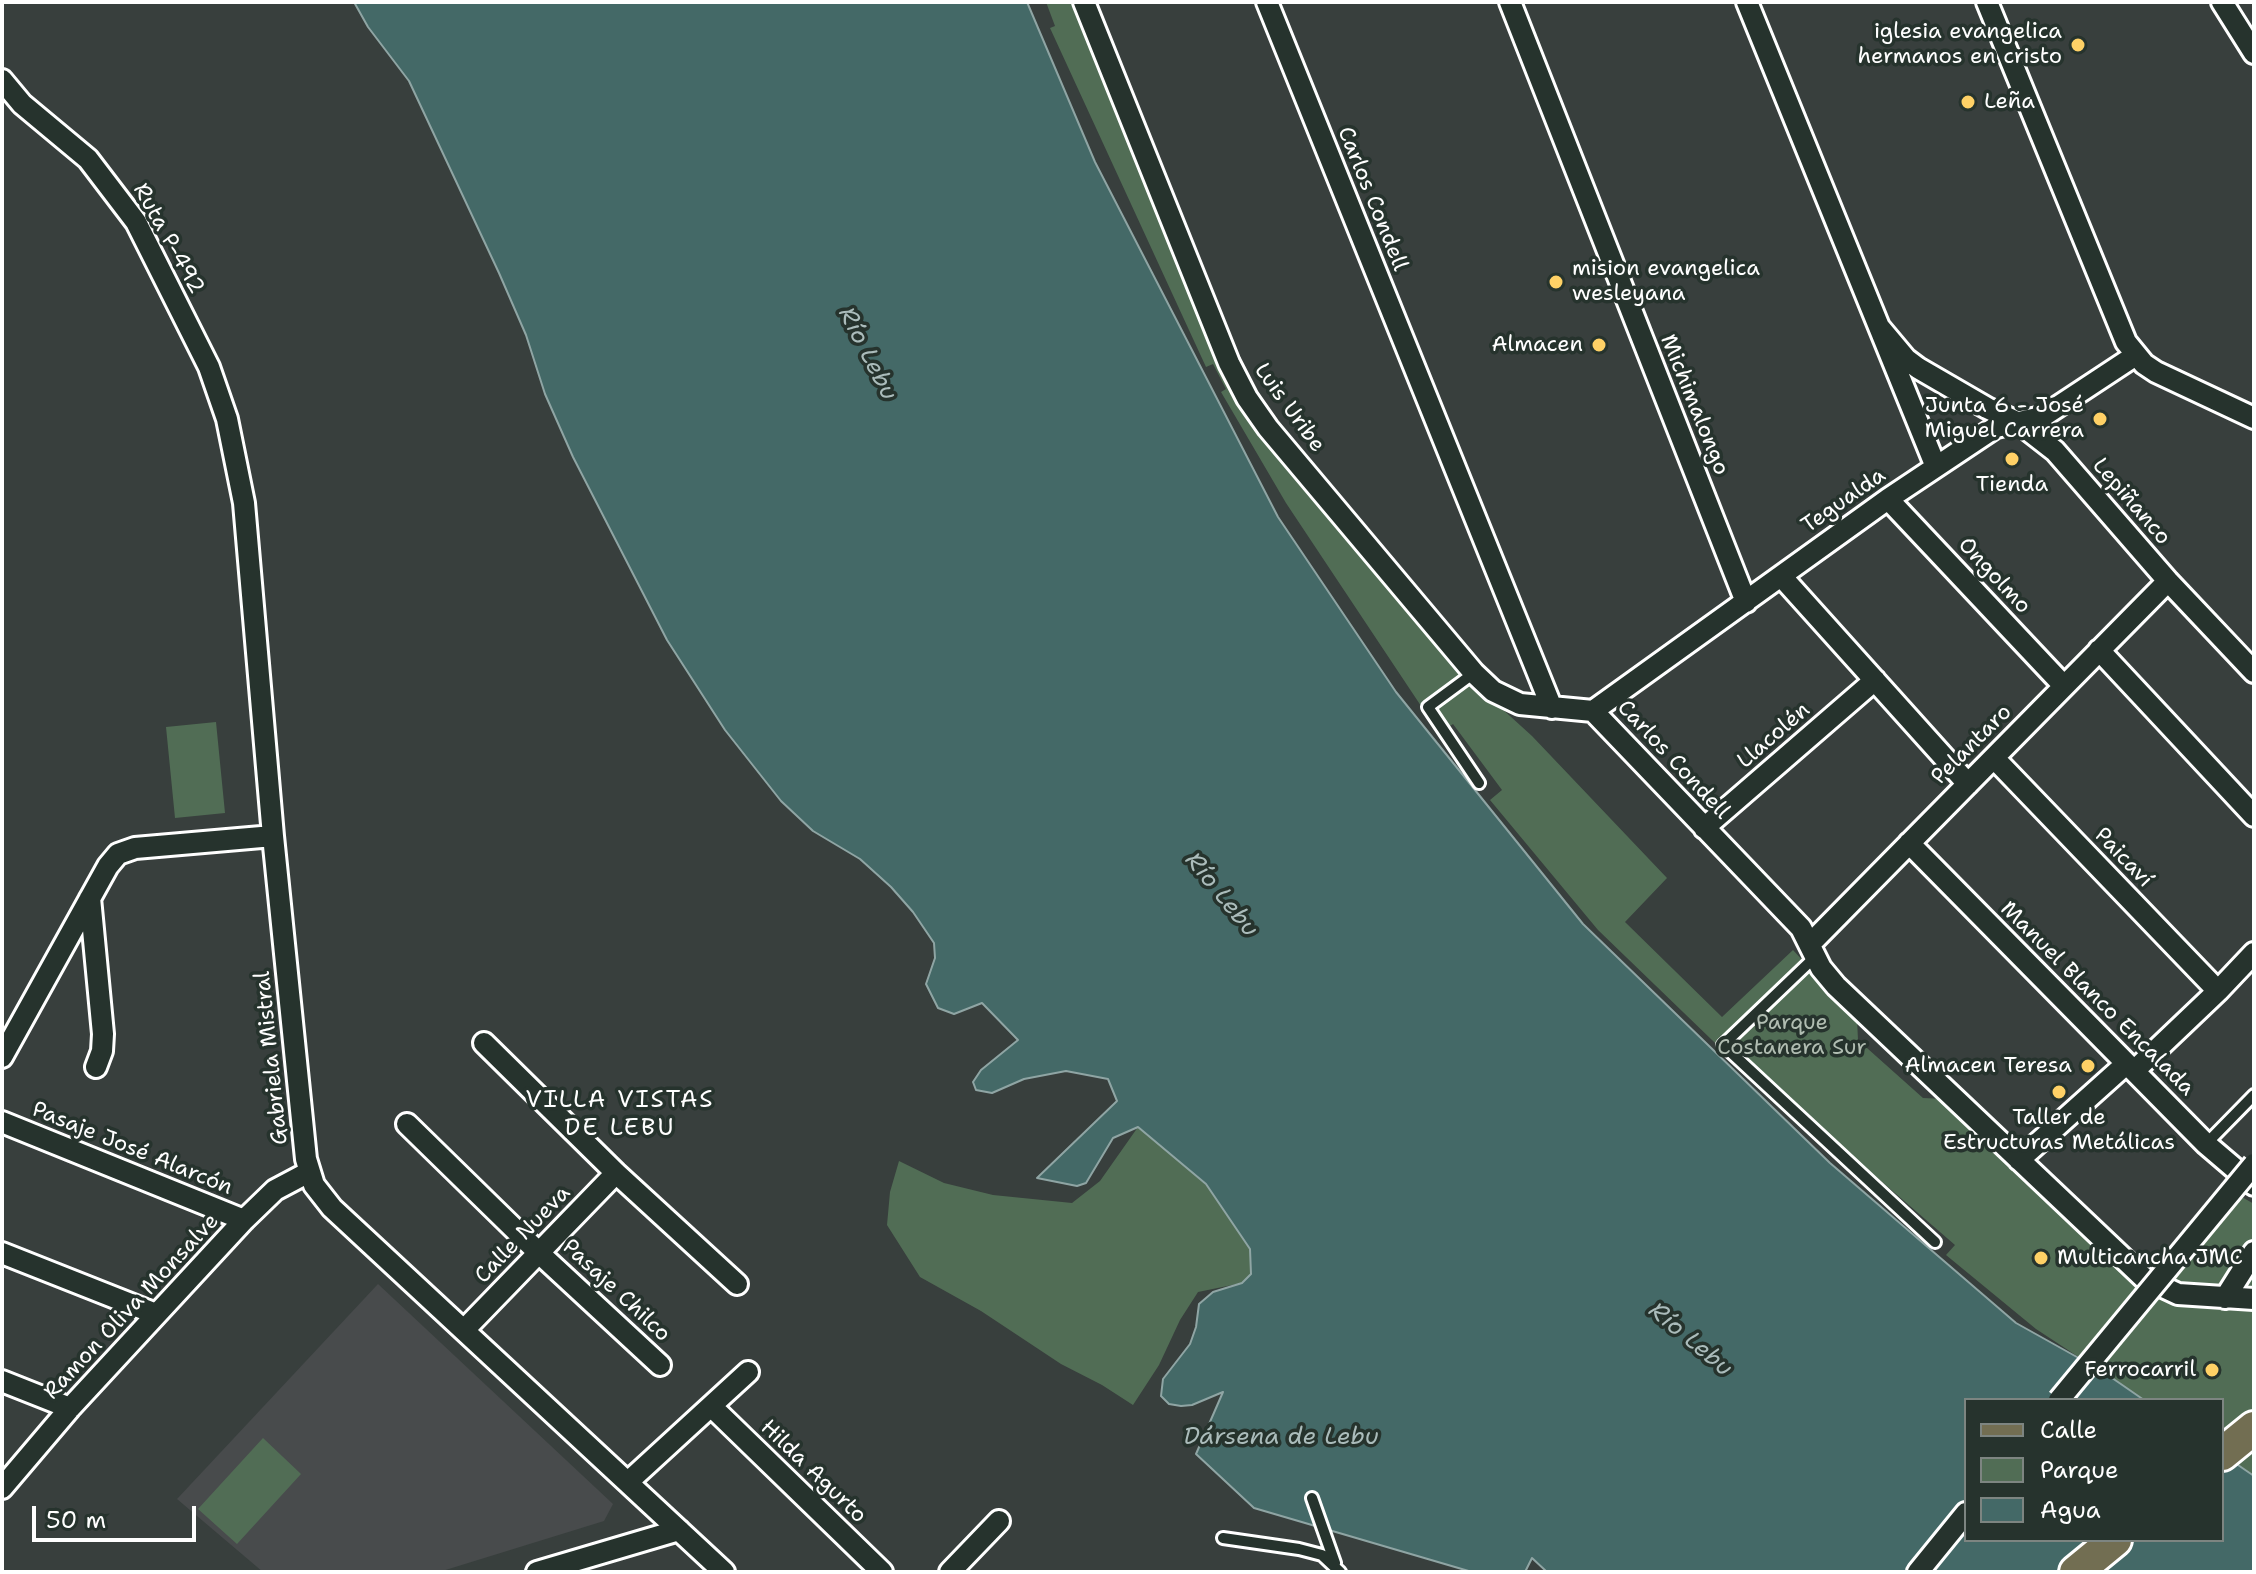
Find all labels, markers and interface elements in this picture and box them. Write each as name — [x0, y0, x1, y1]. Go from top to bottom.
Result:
place label: iglesia evangelica hermanos en cristo — [1858, 19, 2062, 70]
marker: iglesia evangelica hermanos en cristo — [2069, 36, 2087, 54]
place label: Leña — [1984, 89, 2035, 115]
marker: Leña — [1959, 93, 1977, 111]
street label: Carlos Condell — [1331, 123, 1413, 275]
street label: Ruta P-492 — [127, 179, 209, 299]
place label: mision evangelica wesleyana — [1572, 256, 1760, 308]
marker: mision evangelica wesleyana — [1547, 273, 1565, 291]
water label: Río Lebu — [831, 303, 903, 405]
street label: Michimalongo — [1654, 331, 1734, 479]
place label: Almacen — [1492, 332, 1583, 358]
marker: Almacen — [1590, 336, 1608, 354]
street label: Luis Uribe — [1248, 358, 1330, 458]
place label: Junta 6 - José Miguel Carrera — [1925, 393, 2084, 444]
marker: Junta 6 - José Miguel Carrera — [2091, 410, 2109, 428]
marker: Tienda — [2003, 450, 2021, 468]
street label: Lepiñanco — [2086, 453, 2176, 551]
street label: Tegualda — [1797, 463, 1891, 539]
place label: Tienda — [1976, 472, 2048, 498]
street label: Ongolmo — [1952, 532, 2036, 620]
street label: Carlos Condell — [1611, 695, 1735, 825]
street label: Llacolén — [1732, 697, 1816, 775]
street label: Pelantaro — [1926, 699, 2018, 791]
street label: Paicaví — [2088, 823, 2158, 893]
water label: Río Lebu — [1178, 847, 1264, 943]
street label: Manuel Blanco Encalada — [1994, 896, 2200, 1102]
street label: Gabriela Mistral — [250, 970, 294, 1146]
park label: Parque Costanera Sur — [1717, 1010, 1867, 1062]
place label: Almacen Teresa — [1905, 1053, 2072, 1079]
marker: Almacen Teresa — [2079, 1057, 2097, 1075]
marker: Taller de Estructuras Metálicas — [2050, 1083, 2068, 1101]
district label: VILLA VISTAS DE LEBU — [525, 1087, 715, 1143]
street label: Pasaje José Alarcón — [28, 1097, 236, 1201]
place label: Taller de Estructuras Metálicas — [1943, 1105, 2175, 1156]
street label: Calle Nueva — [470, 1181, 576, 1289]
street label: Ramon Oliva Monsalve — [39, 1209, 225, 1405]
street label: Pasaje Chilco — [556, 1234, 676, 1348]
place label: Multicancha JMC — [2057, 1245, 2243, 1271]
marker: Multicancha JMC — [2032, 1249, 2050, 1267]
water label: Río Lebu — [1642, 1297, 1738, 1383]
place label: Ferrocarril — [2084, 1357, 2196, 1383]
marker: Ferrocarril — [2203, 1361, 2221, 1379]
legend — [1964, 1398, 2224, 1542]
text: Calle — [2040, 1414, 2097, 1446]
street label: Hilda Agurto — [754, 1415, 872, 1529]
water label: Dársena de Lebu — [1183, 1424, 1379, 1452]
text: Parque — [2040, 1454, 2119, 1486]
scale bar — [36, 1490, 200, 1540]
text: Agua — [2040, 1494, 2101, 1526]
text: 50 m — [46, 1504, 106, 1536]

